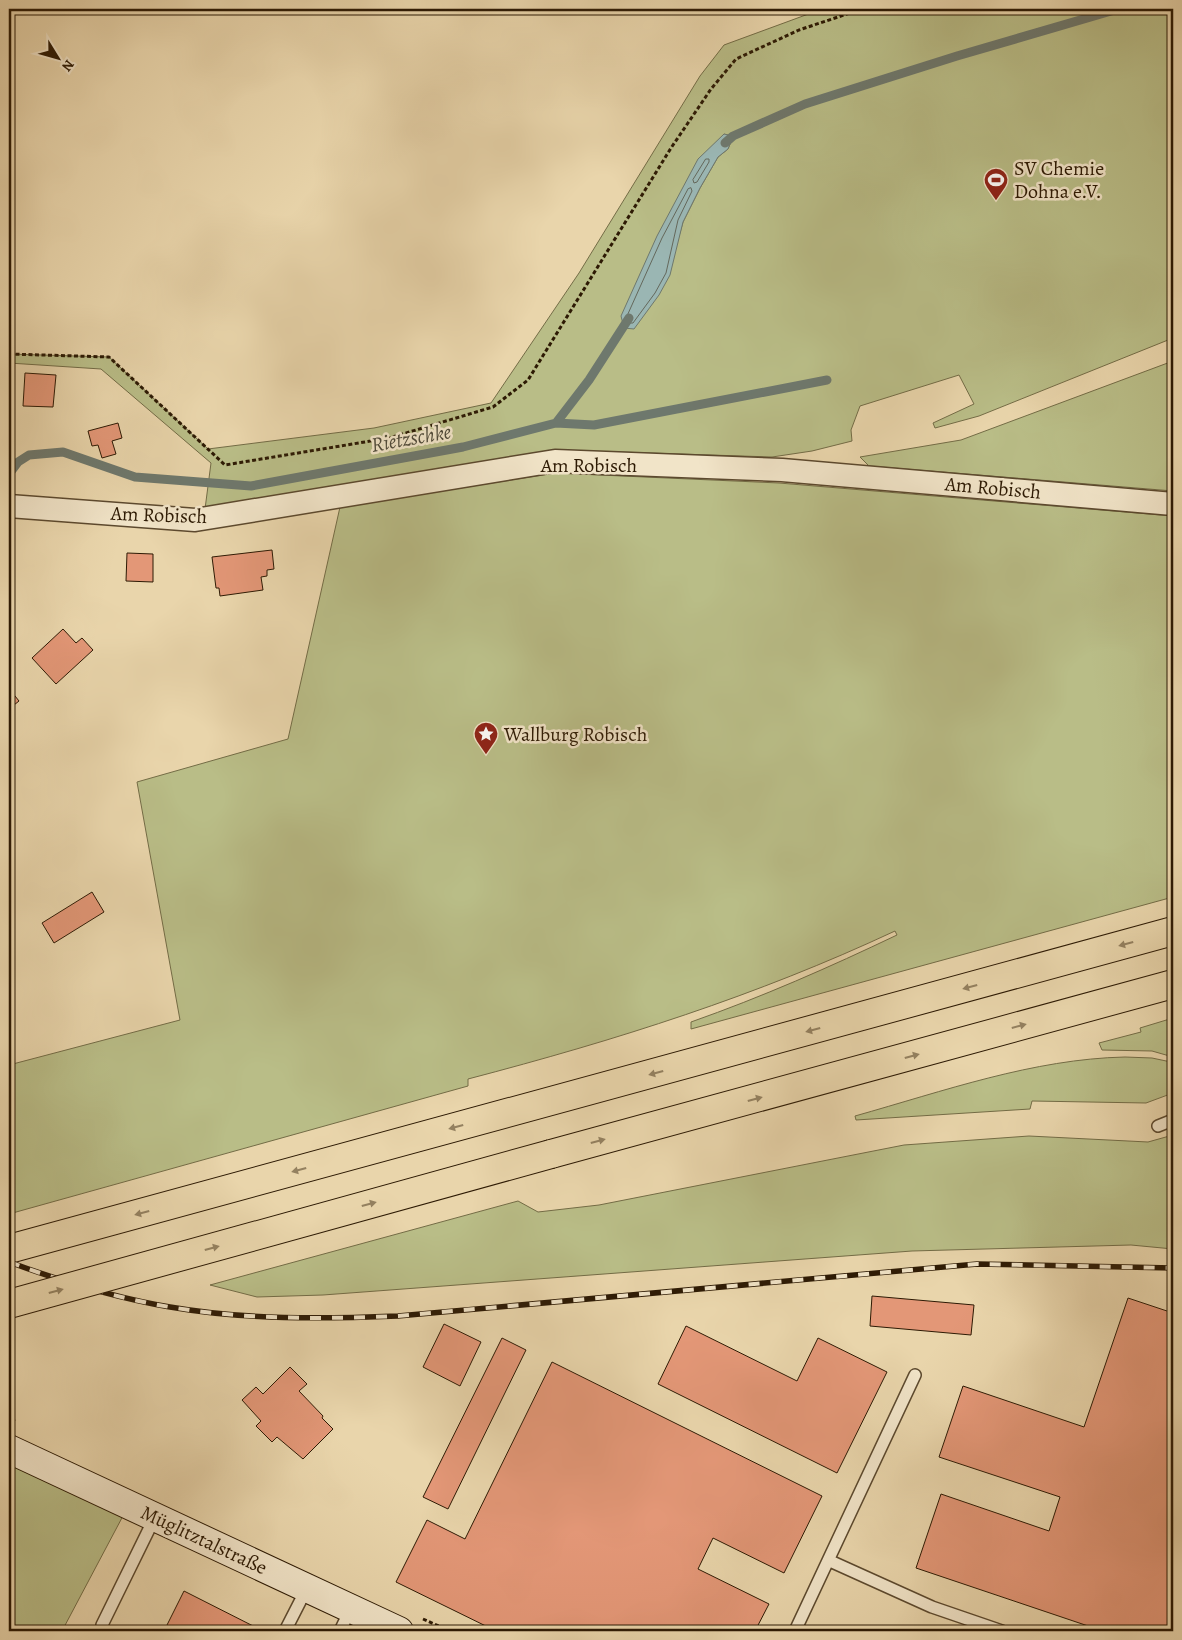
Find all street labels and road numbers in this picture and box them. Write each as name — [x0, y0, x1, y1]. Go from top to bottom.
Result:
street label: Am Robisch — [540, 452, 638, 479]
street label: Am Robisch — [943, 470, 1043, 506]
street label: Am Robisch — [109, 500, 208, 530]
street label: Müglitztalstraße — [136, 1499, 272, 1581]

